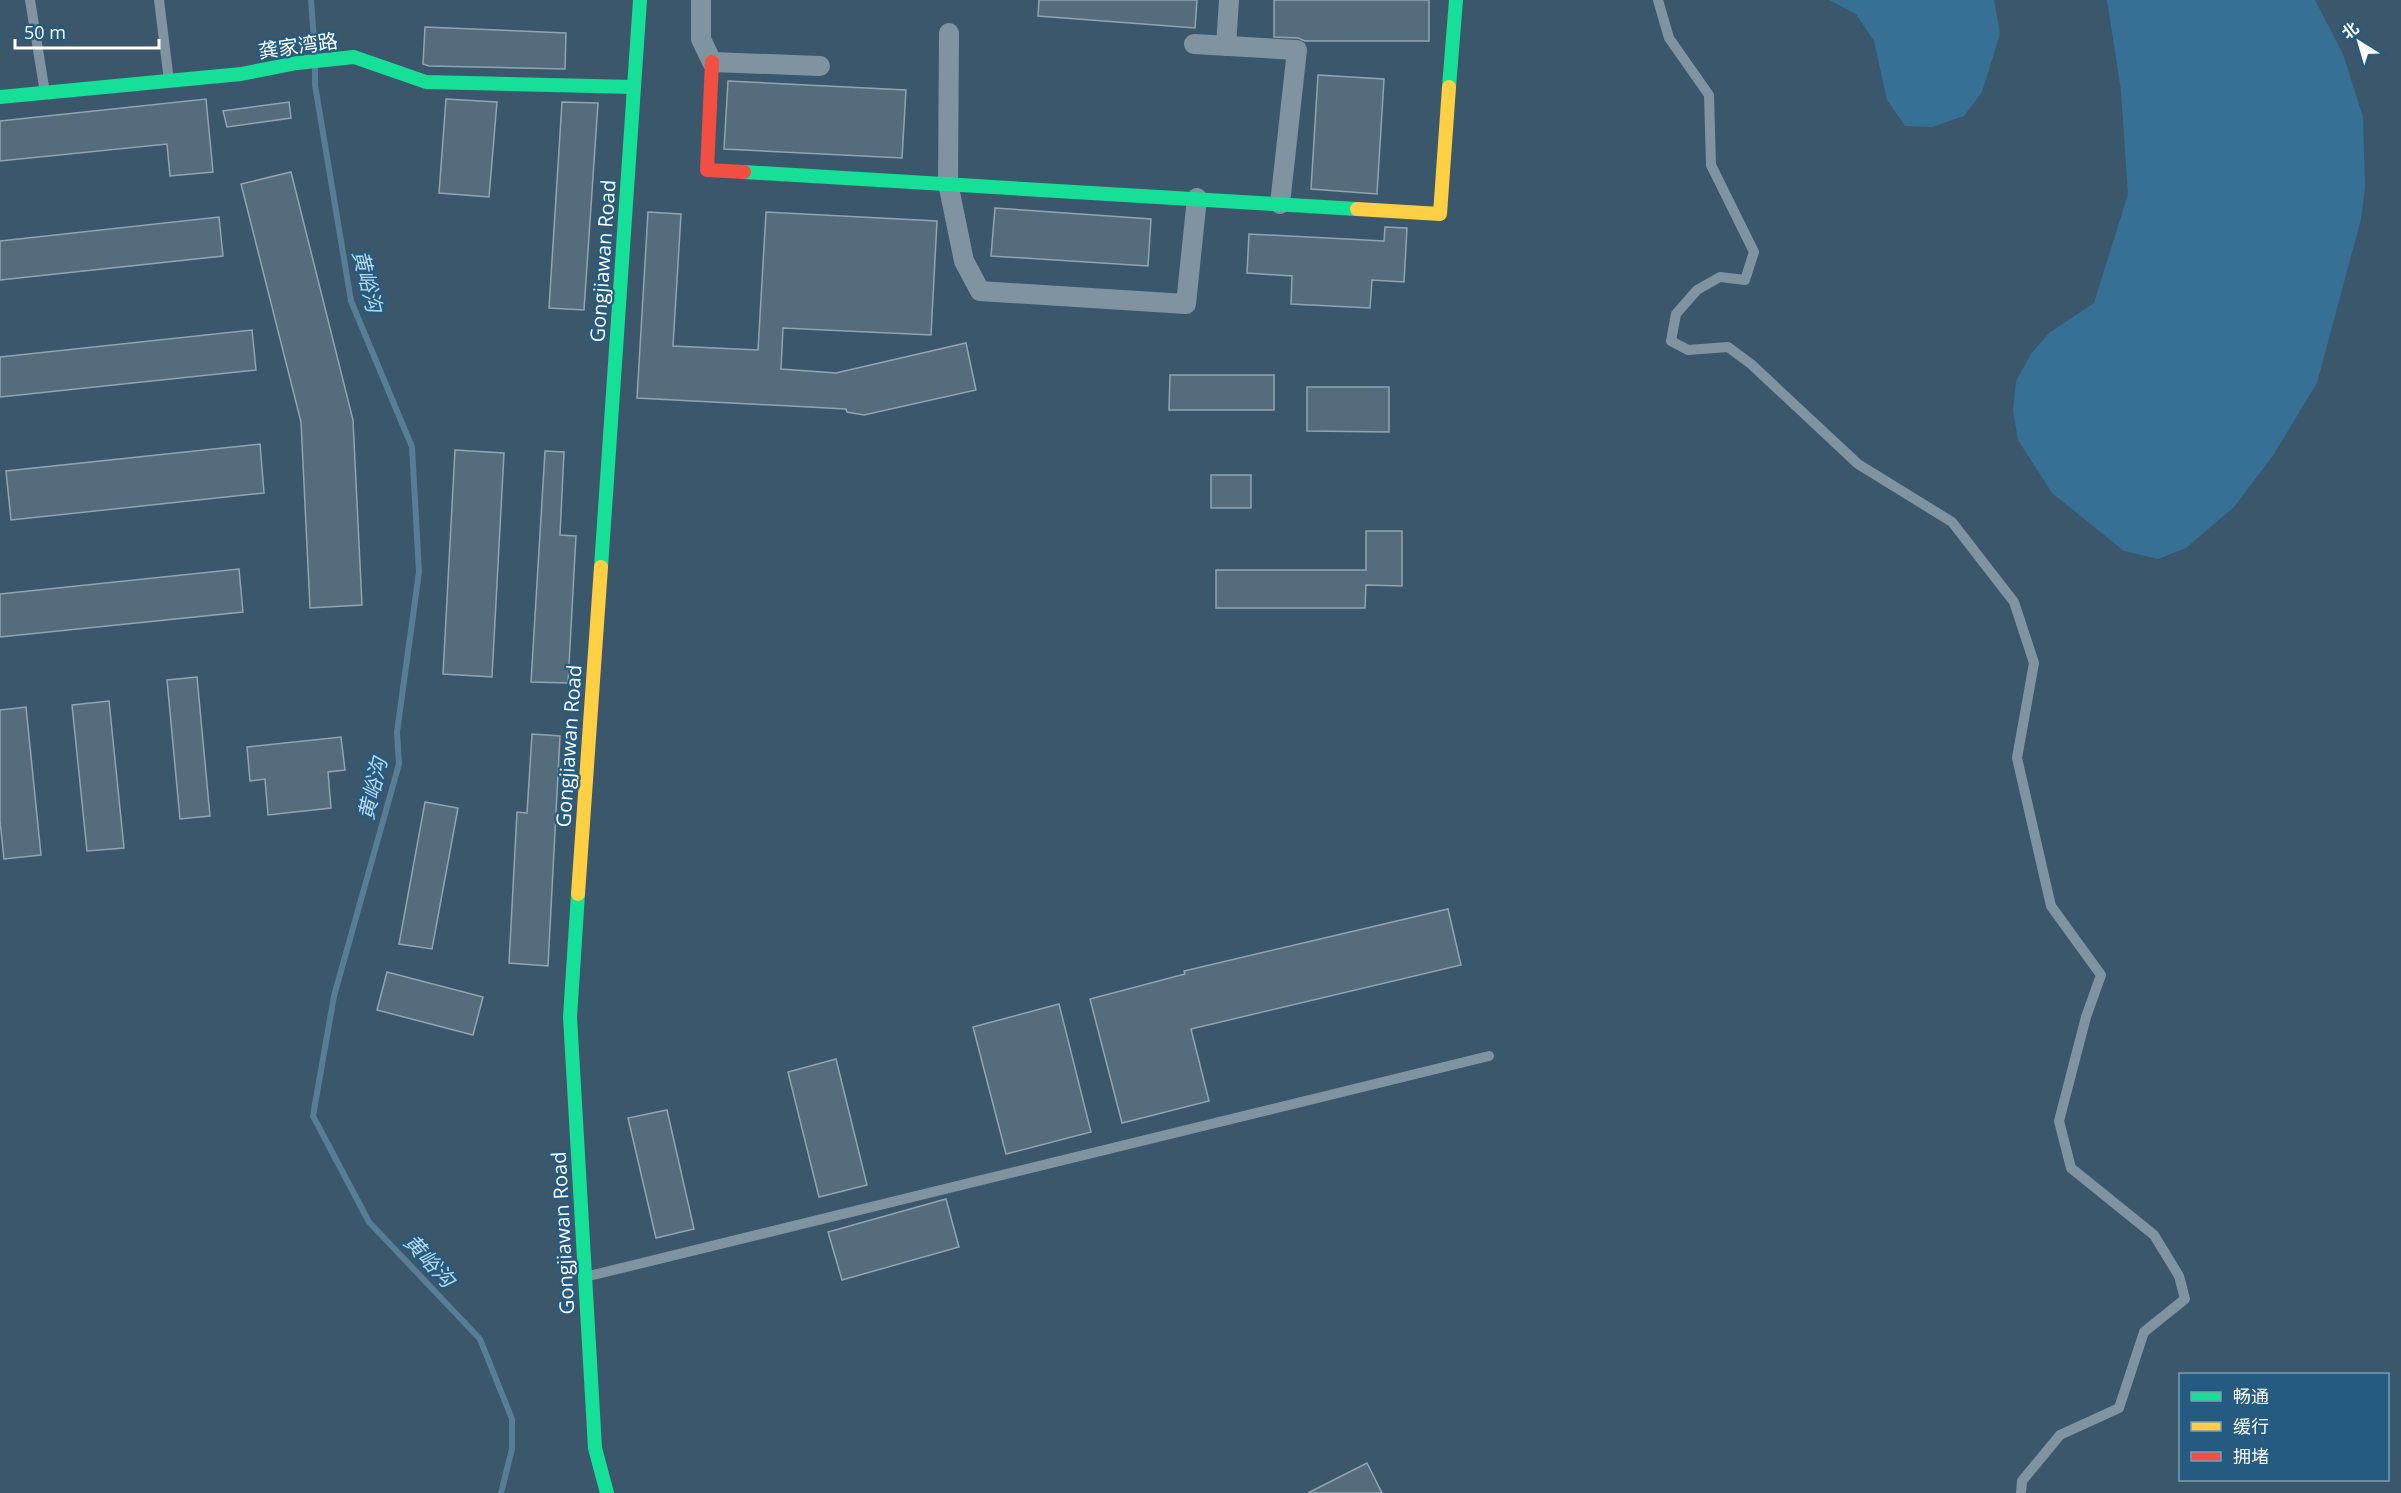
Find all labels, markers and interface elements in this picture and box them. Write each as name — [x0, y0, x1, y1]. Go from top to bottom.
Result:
scale bar — [15, 12, 159, 50]
north arrow — [2329, 12, 2389, 72]
text: 北 — [2337, 16, 2363, 44]
text: 50 m — [24, 20, 66, 44]
street label: 龚家湾路 — [256, 27, 339, 64]
street label: Gongjiawan Road — [583, 179, 622, 343]
water label: 黄峪沟 — [347, 247, 390, 317]
street label: Gongjiawan Road — [549, 664, 588, 828]
water label: 黄峪沟 — [351, 753, 393, 823]
street label: Gongjiawan Road — [545, 1151, 580, 1315]
water label: 黄峪沟 — [398, 1228, 463, 1294]
legend — [2179, 1373, 2389, 1481]
text: 畅通 — [2233, 1384, 2269, 1408]
text: 缓行 — [2233, 1414, 2269, 1438]
text: 拥堵 — [2233, 1444, 2269, 1468]

